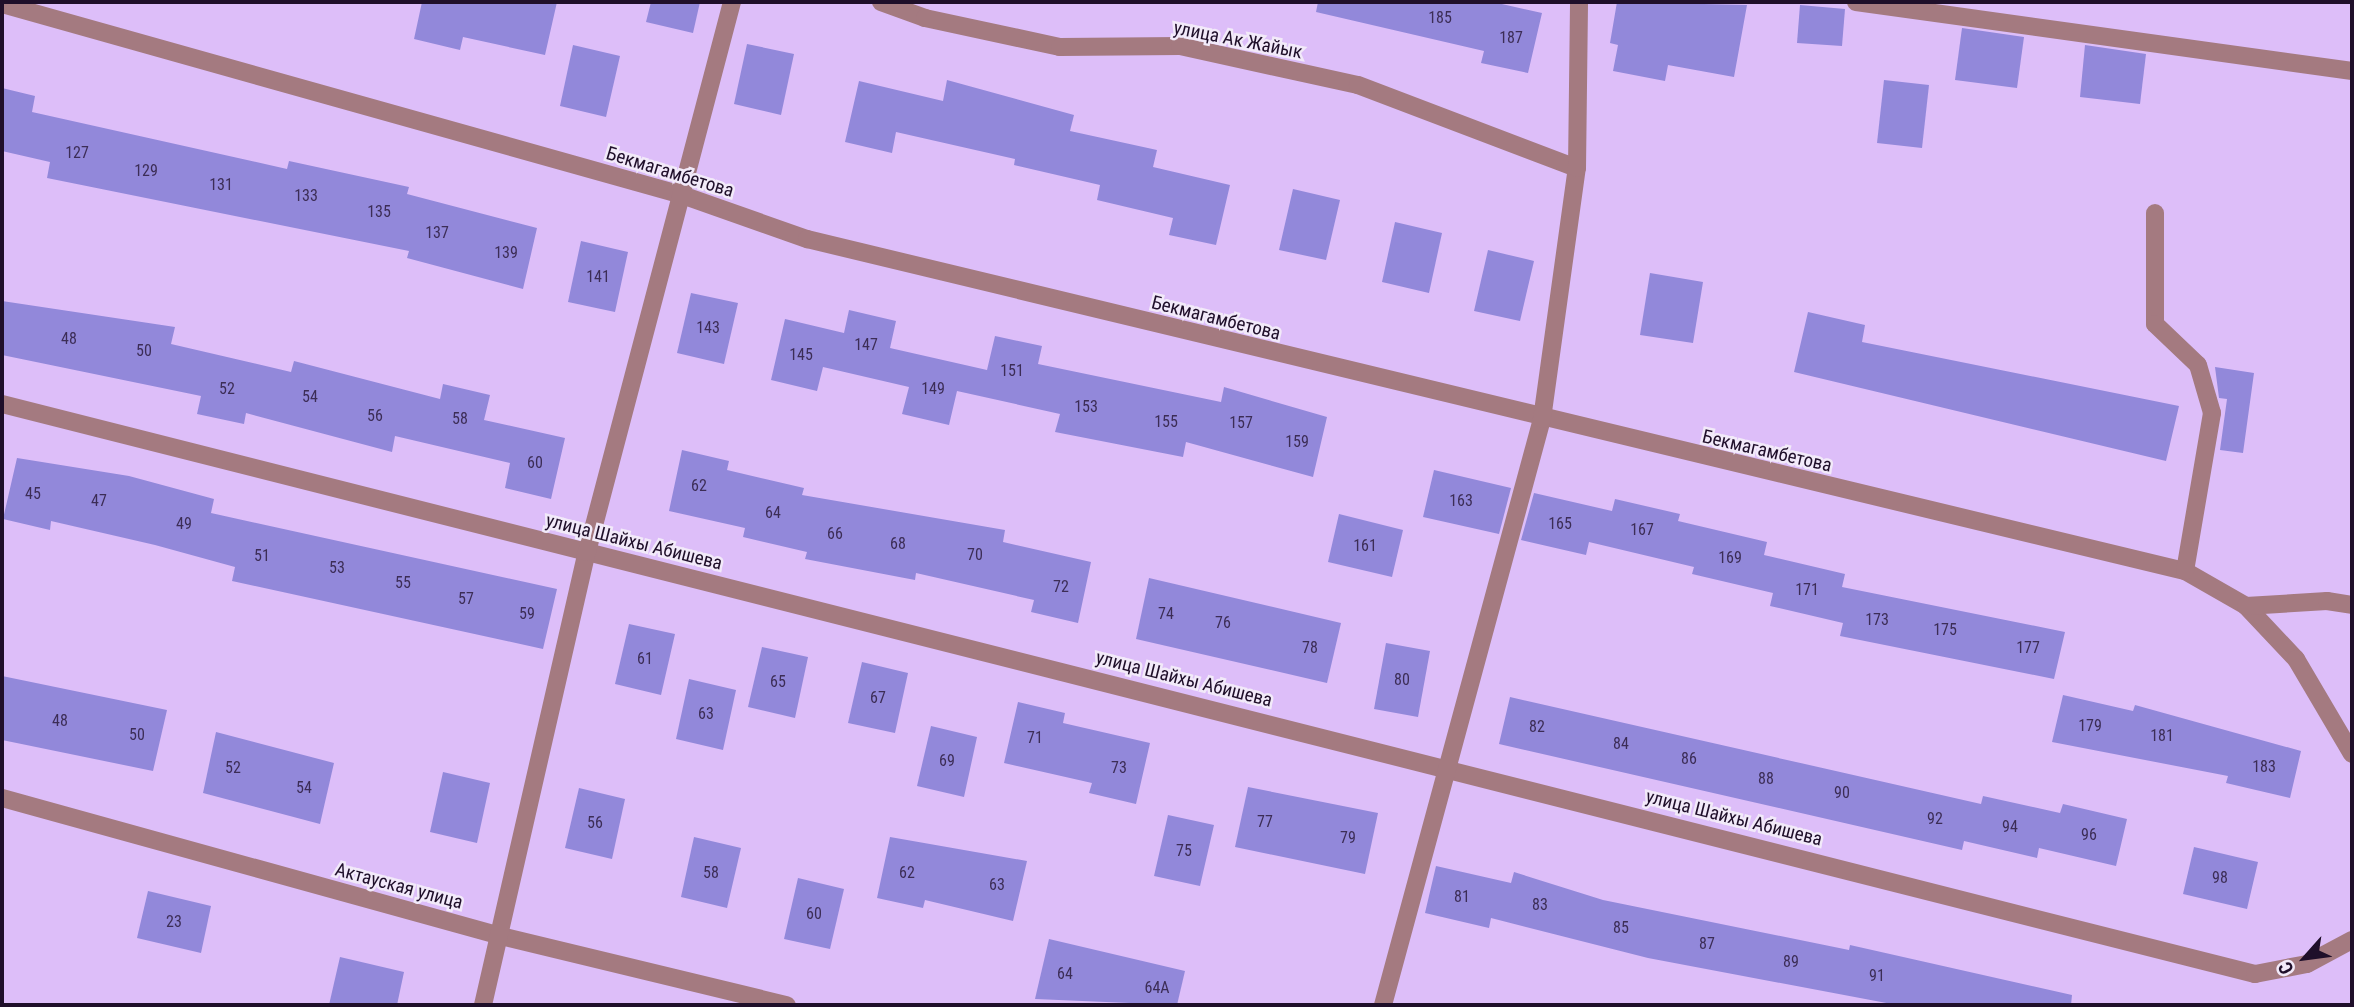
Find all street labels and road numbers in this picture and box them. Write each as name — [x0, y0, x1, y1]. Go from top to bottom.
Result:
street label: улица Ак Жайык — [1172, 16, 1304, 64]
street label: Бекмагамбетова — [603, 142, 737, 202]
street label: Бекмагамбетова — [1149, 291, 1283, 345]
street label: Бекмагамбетова — [1700, 425, 1834, 477]
street label: улица Шайхы Абишева — [544, 509, 724, 575]
street label: улица Шайхы Абишева — [1094, 646, 1274, 712]
street label: улица Шайхы Абишева — [1644, 785, 1824, 851]
street label: Актауская улица — [333, 858, 465, 914]

